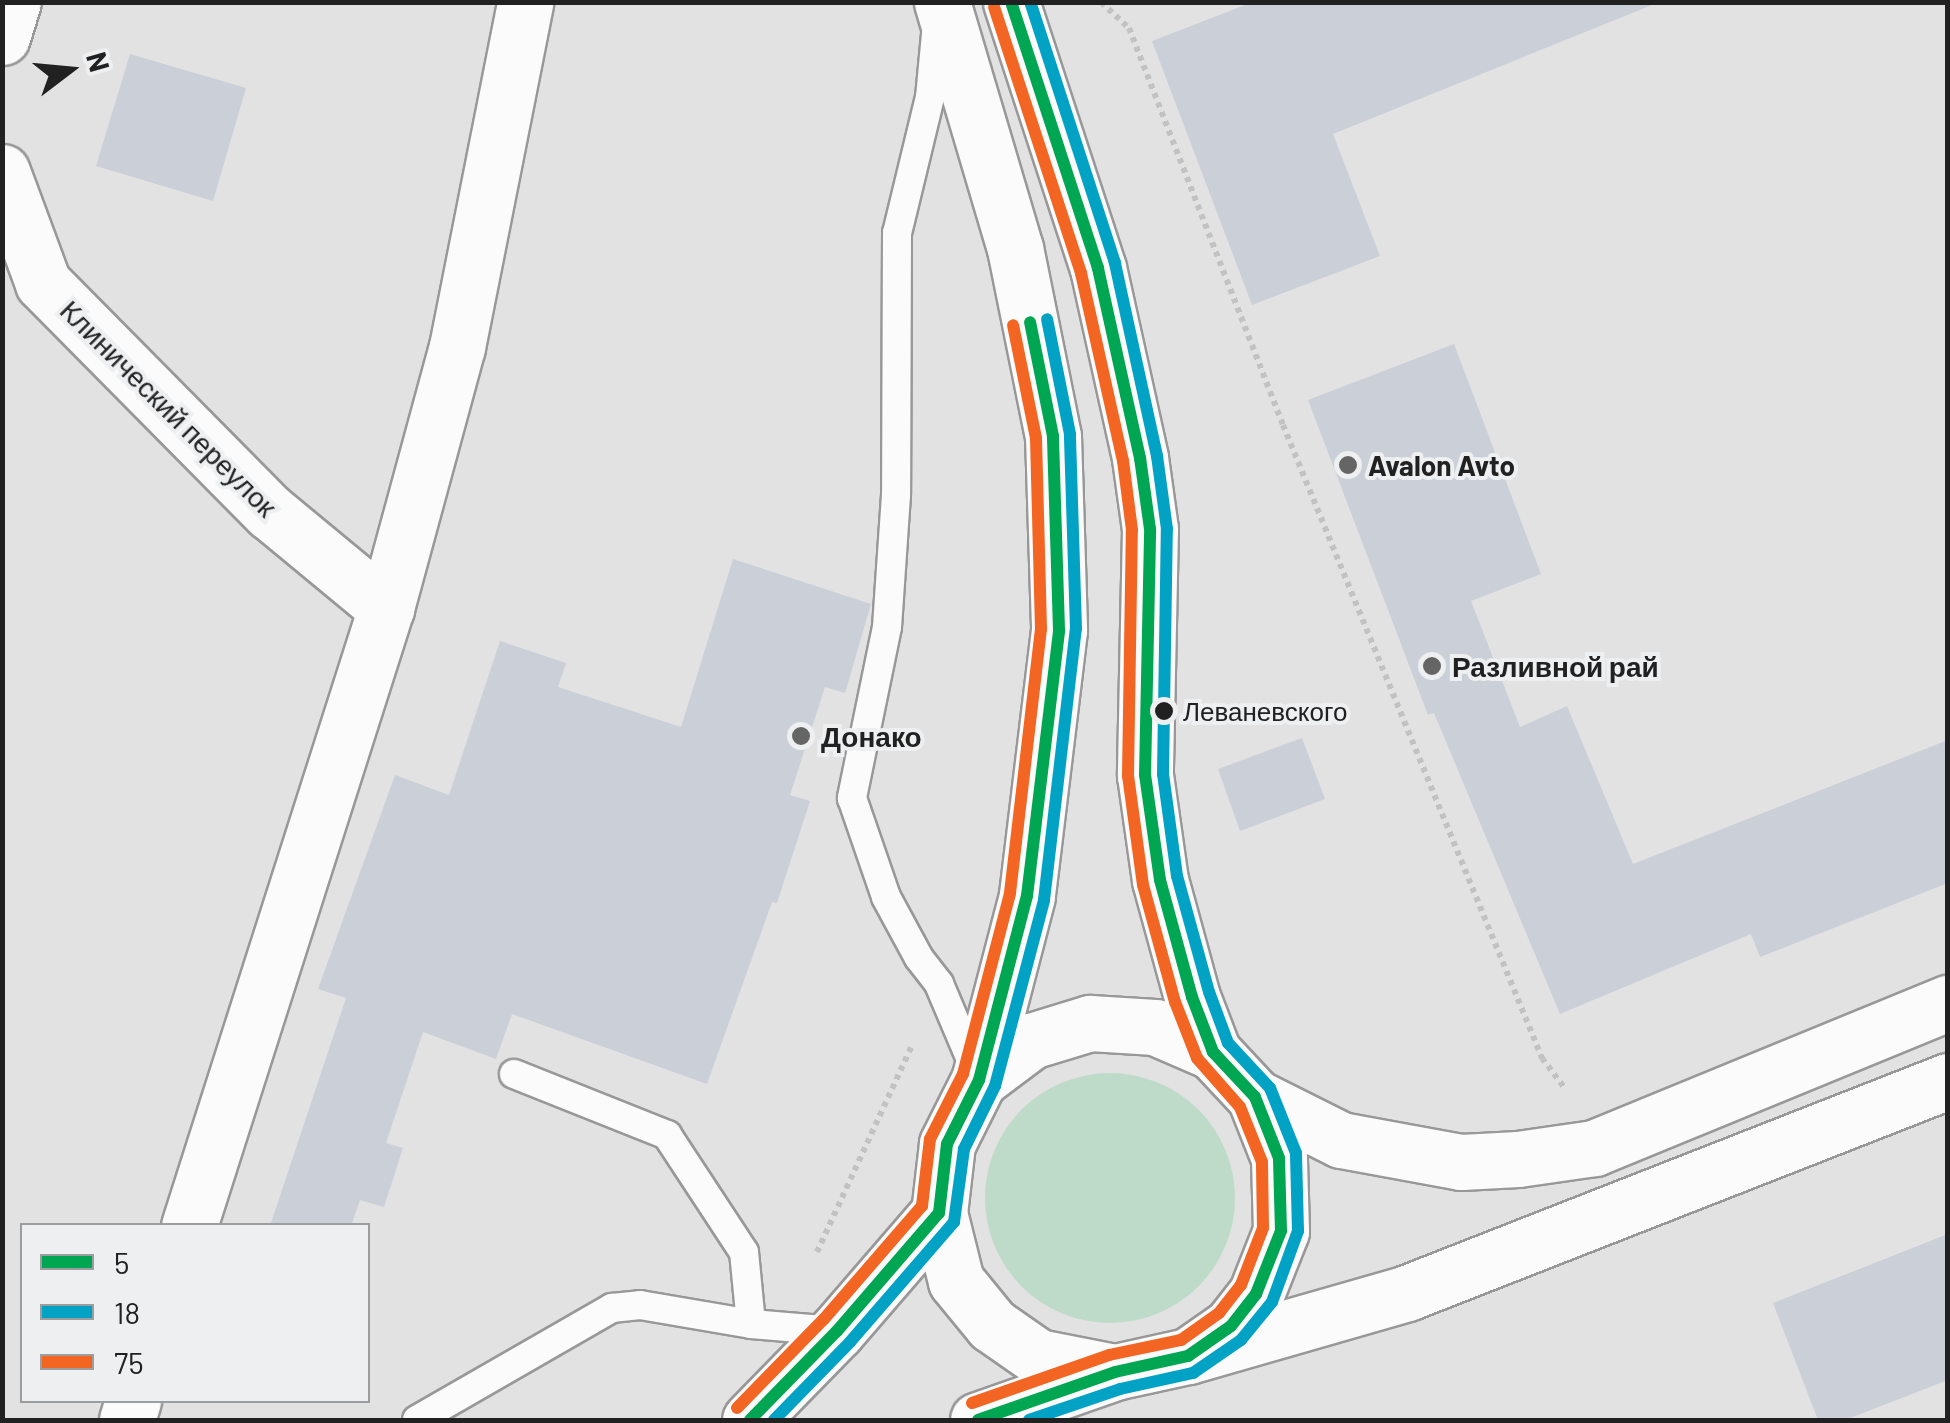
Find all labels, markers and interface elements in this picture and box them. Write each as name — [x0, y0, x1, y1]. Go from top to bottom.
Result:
north arrow — [20, 20, 120, 120]
text: N — [80, 48, 118, 75]
street label: Клинический переулок — [54, 293, 284, 523]
place label: Avalon Avto — [1368, 448, 1515, 482]
marker: Avalon Avto — [1337, 454, 1359, 476]
place label: Разливной рай — [1452, 649, 1659, 683]
marker: Разливной рай — [1421, 655, 1443, 677]
place label: Леваневского — [1183, 695, 1347, 727]
marker: Леваневского — [1154, 701, 1174, 721]
place label: Донако — [821, 719, 922, 753]
marker: Донако — [790, 725, 812, 747]
legend — [20, 1223, 370, 1403]
text: 5 — [114, 1244, 129, 1280]
text: 18 — [114, 1294, 140, 1330]
text: 75 — [114, 1344, 144, 1380]

